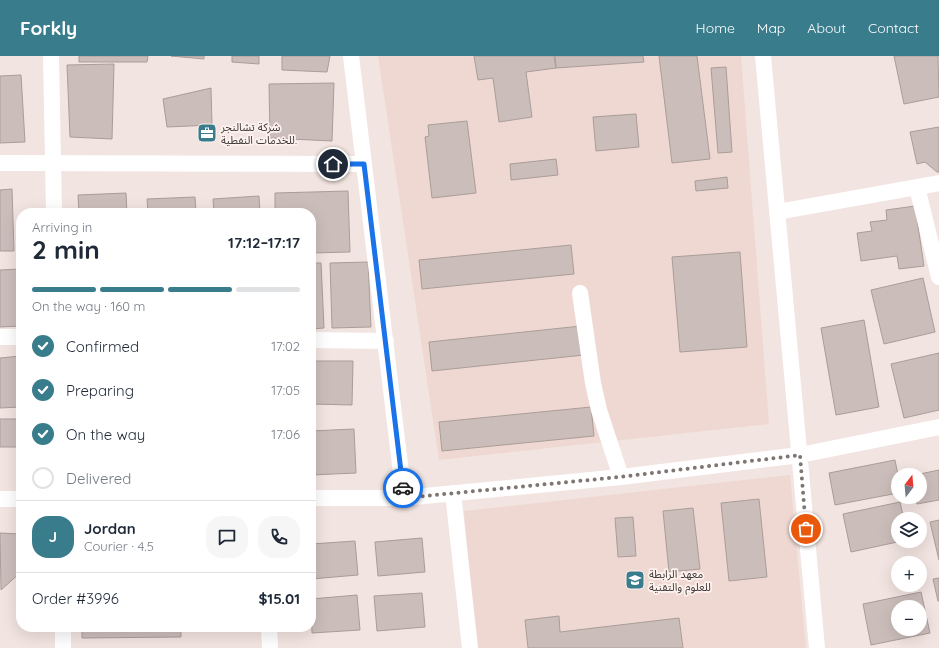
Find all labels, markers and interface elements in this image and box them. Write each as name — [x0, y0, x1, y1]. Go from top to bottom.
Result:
text: Forkly — [20, 16, 77, 40]
text: Home — [696, 19, 735, 37]
text: Map — [757, 19, 785, 37]
text: About — [807, 19, 846, 37]
text: Contact — [868, 19, 919, 37]
place label: شركة تشالنجر للخدمات النفطية. — [220, 120, 297, 147]
office icon: شركة تشالنجر للخدمات النفطية. — [196, 122, 218, 144]
pin — [316, 147, 350, 181]
icon: home — [322, 153, 344, 175]
text: Arriving in — [32, 219, 92, 235]
text: 2 min — [32, 233, 100, 266]
text: 17:12–17:17 — [228, 233, 300, 252]
text: On the way · 160 m — [32, 298, 145, 314]
icon: check — [32, 335, 54, 357]
text: Confirmed — [66, 337, 139, 356]
text: 17:02 — [271, 338, 300, 354]
icon: check — [32, 379, 54, 401]
text: Preparing — [66, 381, 134, 400]
text: 17:05 — [271, 382, 300, 398]
icon: check — [32, 423, 54, 445]
text: On the way — [66, 425, 145, 444]
text: 17:06 — [271, 426, 300, 442]
courier — [383, 468, 423, 508]
north arrow — [891, 468, 927, 504]
map controls — [891, 468, 927, 636]
text: Delivered — [66, 469, 131, 488]
icon: car — [392, 477, 414, 499]
pin — [789, 512, 823, 546]
button: layers — [891, 512, 927, 548]
button: chat — [206, 516, 248, 558]
button: phone — [258, 516, 300, 558]
icon: bag — [795, 518, 817, 540]
text: Jordan — [84, 519, 136, 538]
text: J — [49, 527, 57, 546]
text: Courier · 4.5 — [84, 538, 154, 554]
button: + — [891, 556, 927, 592]
place label: معهد الرابطة للعلوم والتقنية — [649, 567, 711, 595]
school or university icon: معهد الرابطة للعلوم والتقنية — [624, 569, 646, 591]
text: Order #3996 — [32, 589, 119, 608]
text: $15.01 — [258, 589, 300, 608]
button: − — [891, 600, 927, 636]

